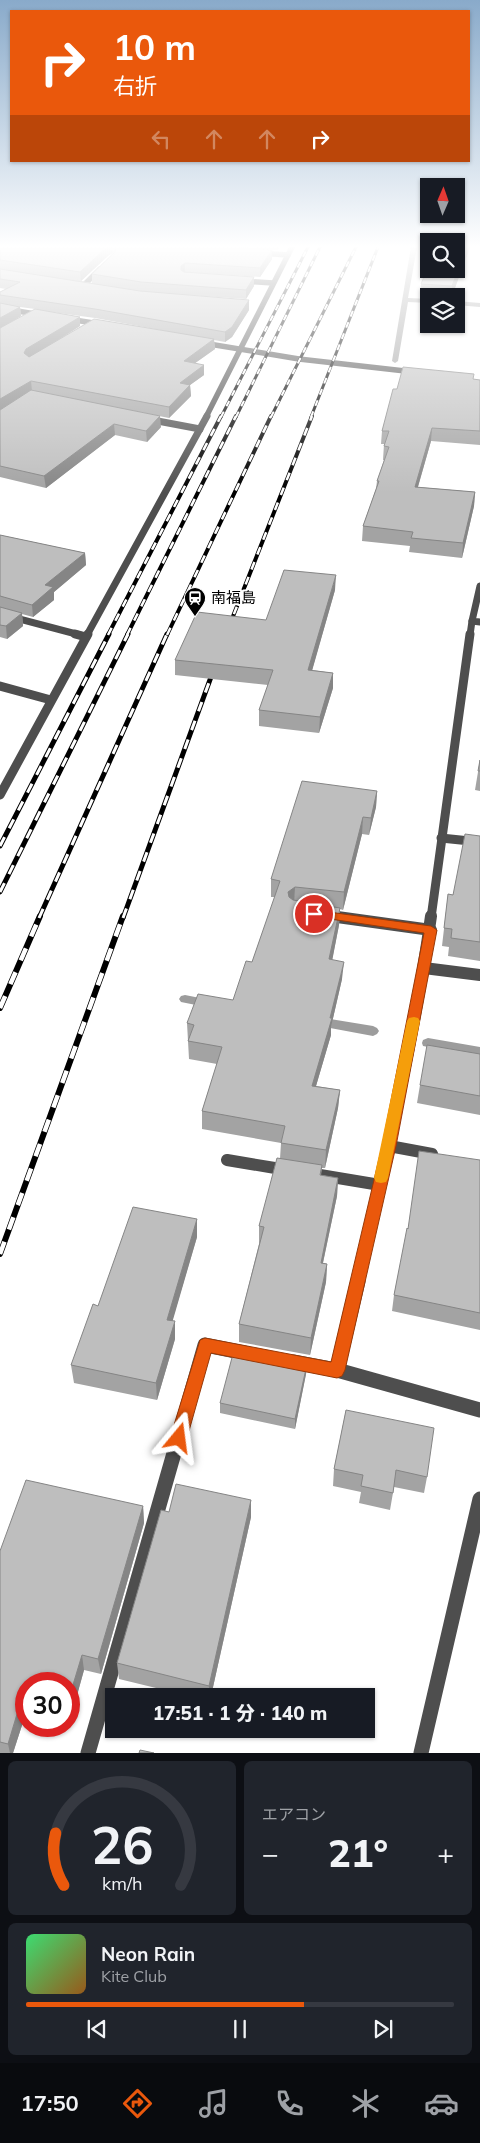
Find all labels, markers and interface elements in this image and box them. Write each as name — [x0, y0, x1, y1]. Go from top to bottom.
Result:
text: 10 m — [113, 25, 196, 69]
icon: right — [30, 30, 95, 95]
text: 右折 — [113, 72, 157, 100]
icon: left — [147, 125, 175, 153]
icon: ahead — [200, 125, 228, 153]
icon: ahead — [253, 125, 281, 153]
icon: right — [306, 125, 334, 153]
north arrow — [420, 178, 465, 222]
map controls — [420, 178, 465, 333]
button: search — [420, 233, 465, 278]
button: layers — [420, 288, 465, 333]
station icon: 南福島 — [183, 586, 207, 617]
place label: 南福島 — [211, 588, 256, 607]
pin — [293, 893, 335, 935]
icon: arrive — [300, 900, 328, 928]
position arrow — [152, 1411, 204, 1463]
speed limit sign: 30 — [15, 1672, 80, 1737]
text: 17:51 · 1 分 · 140 m — [153, 1701, 327, 1725]
text: エアコン — [262, 1804, 326, 1824]
text: 26 — [91, 1812, 153, 1877]
text: 21° — [328, 1829, 388, 1877]
text: − — [262, 1836, 279, 1871]
text: + — [437, 1836, 454, 1871]
text: km/h — [102, 1872, 142, 1894]
text: Neon Rain — [101, 1942, 195, 1966]
text: Kite Club — [101, 1966, 167, 1986]
icon: previous — [83, 2015, 111, 2043]
icon: pause — [226, 2015, 254, 2043]
icon: next — [369, 2015, 397, 2043]
icon: directions — [120, 2086, 155, 2121]
icon: music — [196, 2086, 231, 2121]
icon: phone — [272, 2086, 307, 2121]
icon: climate — [348, 2086, 383, 2121]
icon: car — [424, 2086, 459, 2121]
text: 17:50 — [21, 2089, 79, 2117]

